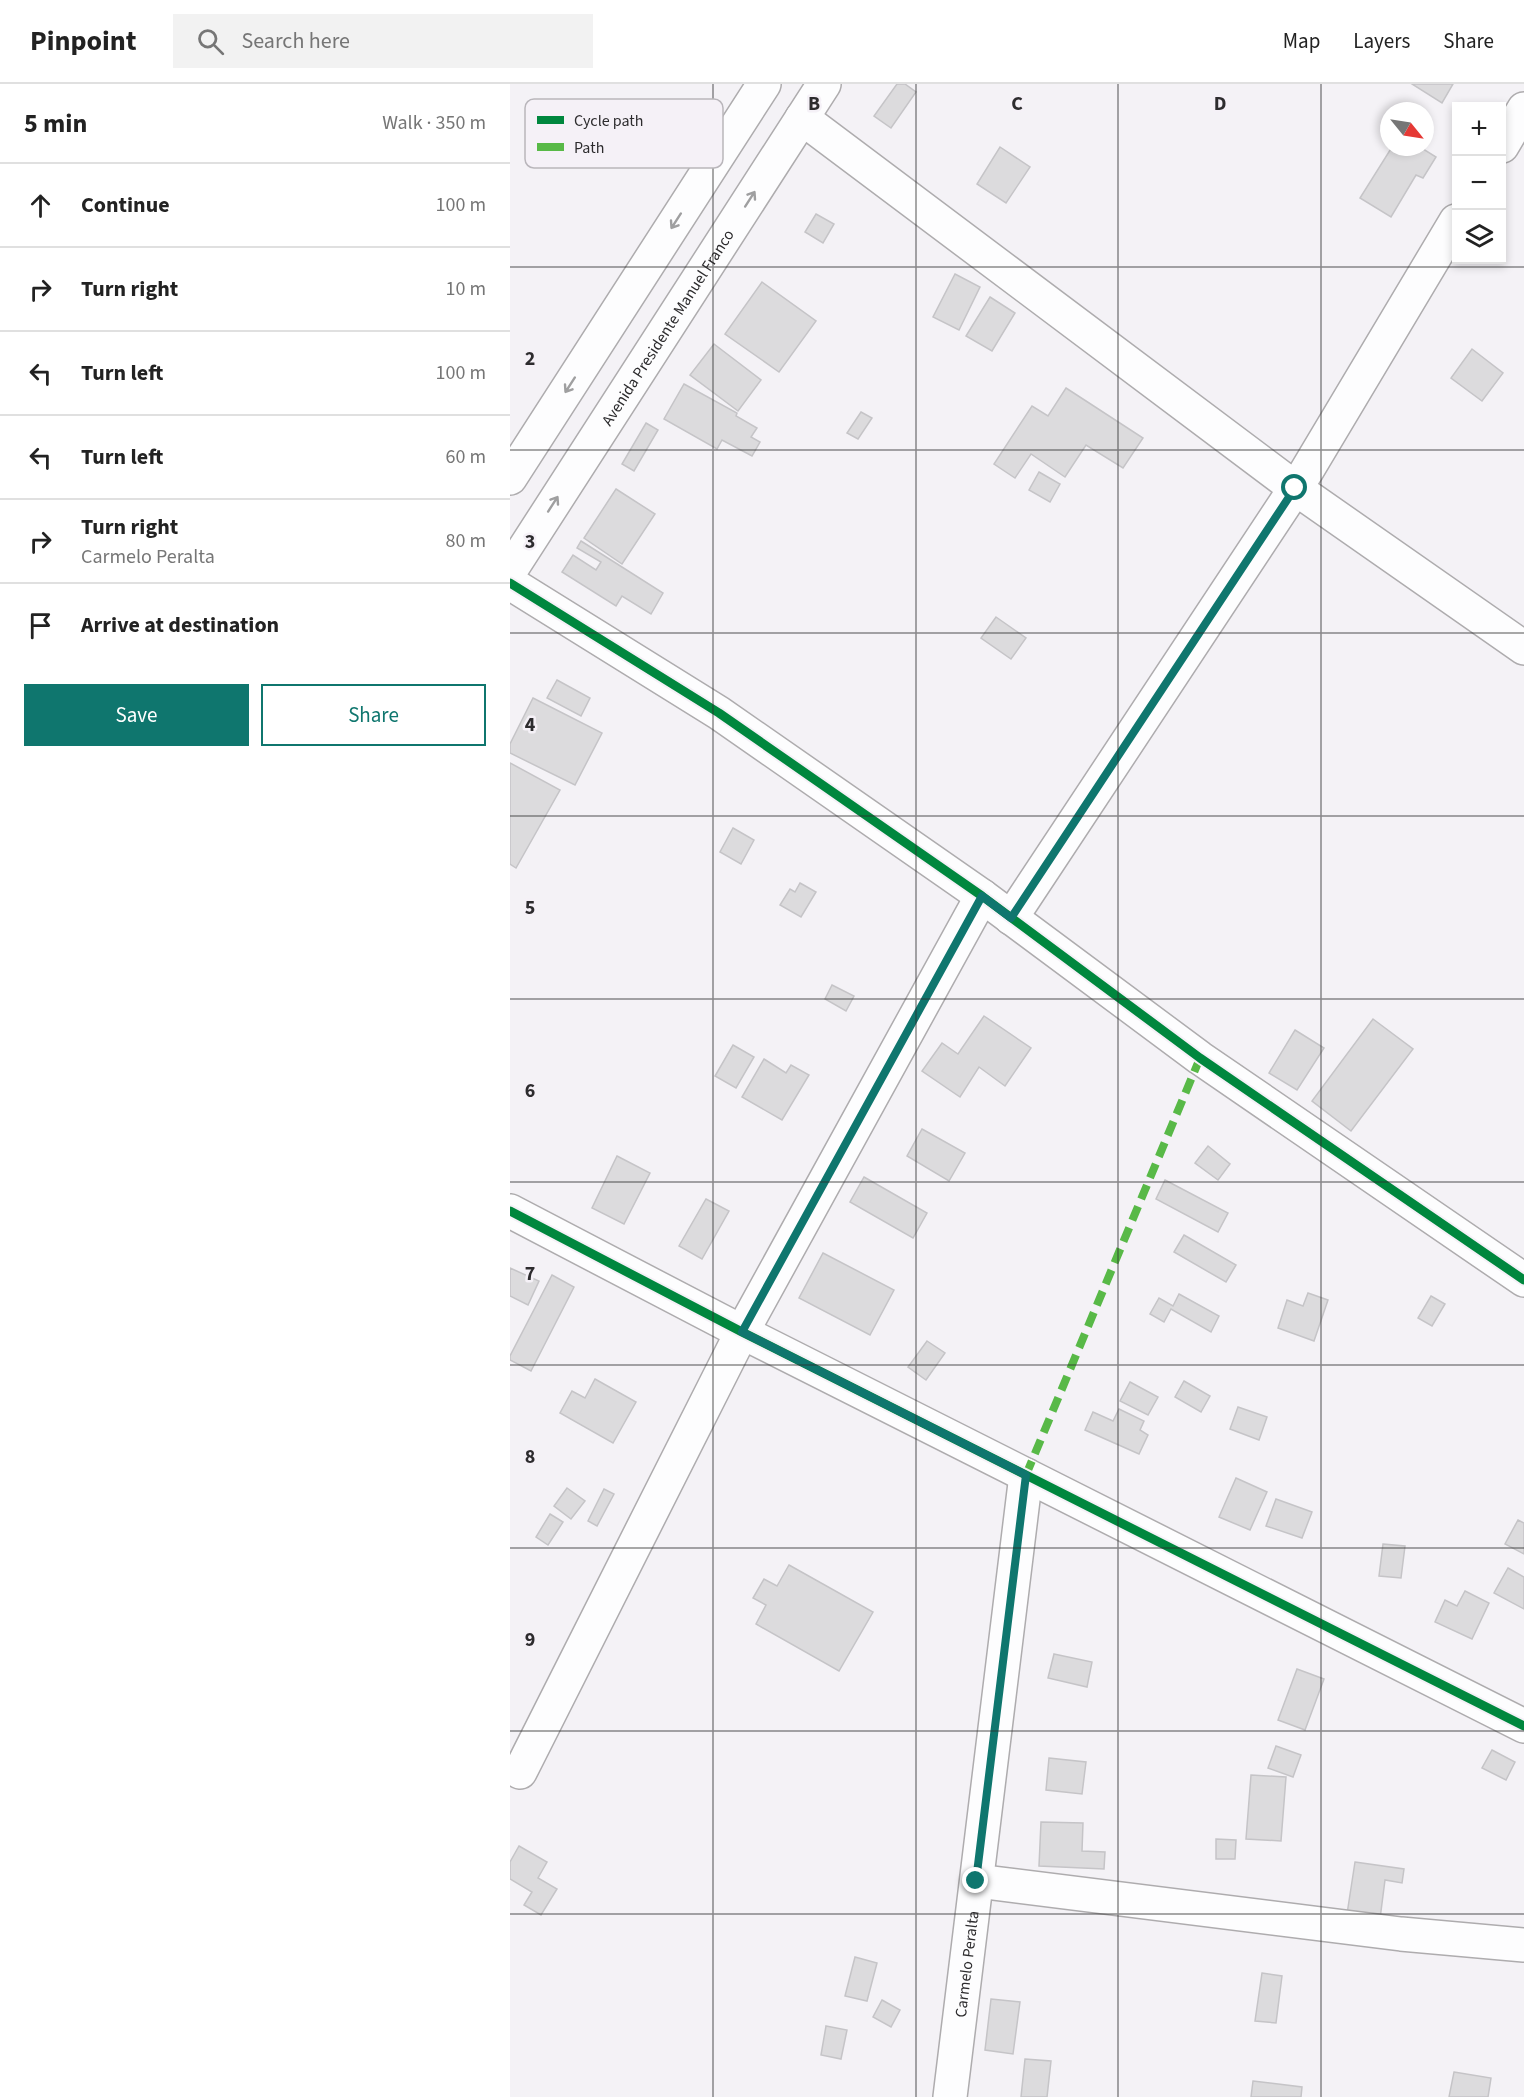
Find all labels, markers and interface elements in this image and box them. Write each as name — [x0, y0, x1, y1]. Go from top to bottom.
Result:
search box — [173, 14, 593, 68]
text: Pinpoint — [30, 21, 137, 61]
icon: search — [194, 25, 227, 58]
text: Search here — [242, 25, 350, 57]
text: Map — [1283, 26, 1320, 56]
text: Layers — [1353, 26, 1410, 56]
text: Share — [1443, 26, 1494, 56]
text: B — [808, 90, 820, 118]
text: C — [1011, 90, 1023, 118]
text: D — [1214, 90, 1226, 118]
legend — [525, 99, 723, 168]
north arrow — [1380, 102, 1434, 156]
map controls — [1452, 102, 1506, 264]
button: + — [1452, 102, 1506, 156]
text: 5 min — [24, 105, 87, 142]
text: Walk · 350 m — [382, 109, 486, 137]
text: Cycle path — [574, 110, 643, 132]
text: Path — [574, 137, 604, 159]
button: − — [1452, 156, 1506, 210]
icon: ahead — [24, 189, 57, 222]
text: Continue — [81, 189, 170, 221]
text: 100 m — [436, 191, 486, 219]
one-way arrow — [744, 191, 756, 208]
button: layers — [1452, 210, 1506, 264]
one-way arrow — [669, 213, 682, 230]
street label: Avenida Presidente Manuel Franco — [597, 225, 739, 430]
icon: right — [24, 273, 57, 306]
text: Turn right — [81, 273, 178, 305]
text: 10 m — [446, 275, 486, 303]
text: 2 — [525, 345, 535, 373]
icon: left — [24, 357, 57, 390]
text: Turn left — [81, 357, 163, 389]
text: 100 m — [436, 359, 486, 387]
one-way arrow — [564, 377, 576, 393]
icon: left — [24, 441, 57, 474]
text: Turn left — [81, 441, 163, 473]
text: 60 m — [446, 443, 486, 471]
route start — [1281, 474, 1307, 500]
one-way arrow — [547, 496, 559, 513]
text: Turn right — [81, 511, 178, 543]
icon: right — [24, 525, 57, 558]
text: 80 m — [446, 527, 486, 555]
text: 3 — [525, 528, 535, 556]
text: Carmelo Peralta — [81, 543, 215, 571]
icon: arrive — [24, 609, 57, 642]
text: Arrive at destination — [81, 609, 279, 641]
button: Save — [24, 684, 249, 746]
button: Share — [261, 684, 486, 746]
text: 4 — [525, 711, 536, 739]
text: 5 — [525, 894, 535, 922]
text: 6 — [525, 1077, 535, 1105]
text: 7 — [525, 1260, 535, 1288]
text: 8 — [525, 1443, 535, 1471]
text: 9 — [525, 1626, 535, 1654]
route end — [962, 1867, 988, 1893]
street label: Carmelo Peralta — [950, 1910, 985, 2019]

